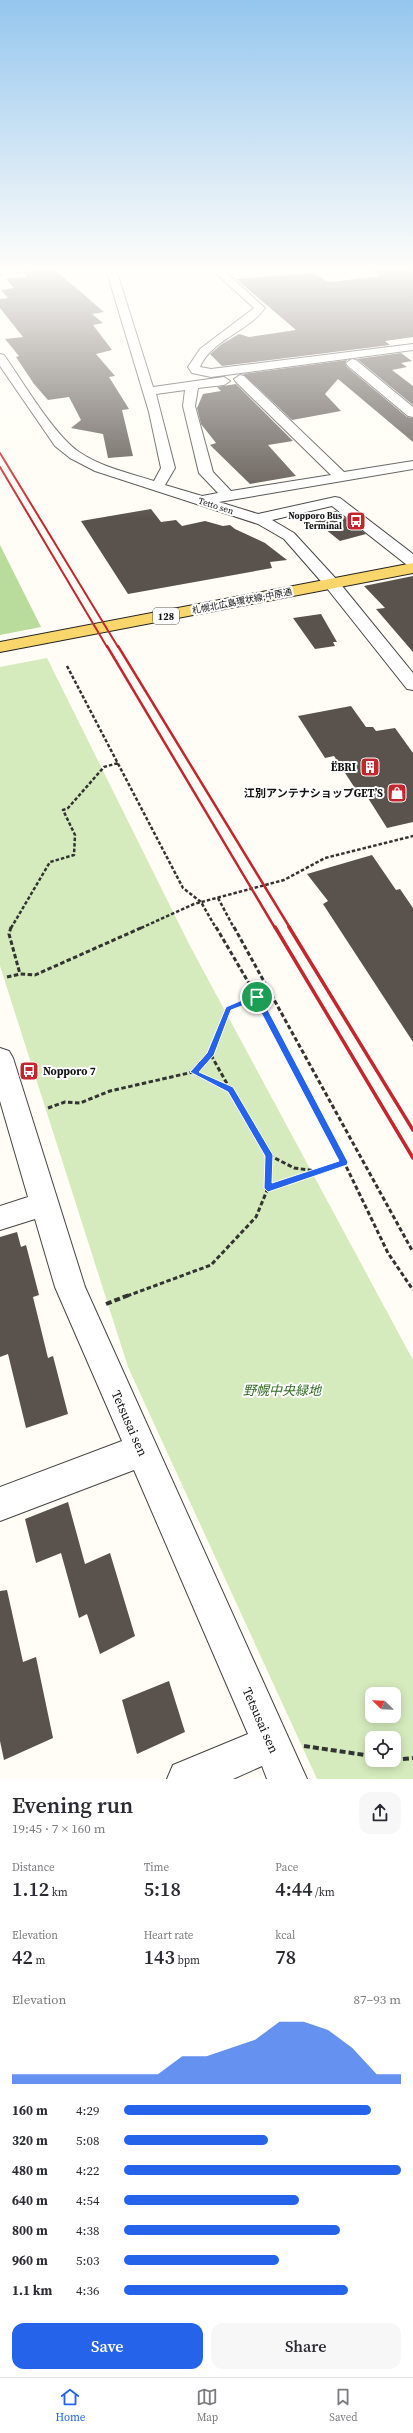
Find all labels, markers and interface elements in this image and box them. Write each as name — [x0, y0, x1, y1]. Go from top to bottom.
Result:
street label: Tetto sen — [197, 495, 236, 517]
place label: Nopporo Bus Terminal — [288, 510, 342, 532]
bus stop icon: Nopporo Bus Terminal — [345, 510, 367, 532]
street label: 札幌北広島環状線;中原通 — [191, 585, 293, 617]
road number: 128 — [153, 608, 179, 624]
building icon: ËBRI — [359, 756, 381, 778]
place label: ËBRI — [331, 760, 356, 775]
shop icon: 江別アンテナショップGET’S — [386, 782, 408, 804]
place label: 江別アンテナショップGET’S — [244, 786, 383, 801]
pin — [240, 980, 274, 1014]
icon: arrive — [246, 986, 268, 1008]
bus stop icon: Nopporo 7 — [18, 1060, 40, 1082]
place label: Nopporo 7 — [43, 1064, 96, 1079]
park label: 野幌中央緑地 — [243, 1382, 323, 1399]
street label: Tetsusai sen — [107, 1388, 152, 1459]
street label: Tetsusai sen — [238, 1685, 283, 1756]
north arrow — [365, 1687, 401, 1723]
map controls — [365, 1687, 401, 1767]
button: locate — [365, 1731, 401, 1767]
text: Evening run — [12, 1790, 133, 1820]
button: share — [359, 1792, 401, 1834]
text: 19:45 · 7 × 160 m — [12, 1820, 106, 1837]
text: Distance — [12, 1860, 55, 1875]
text: Time — [144, 1860, 169, 1875]
text: Pace — [275, 1860, 298, 1875]
text: 1.12 — [12, 1875, 49, 1903]
text: 5:18 — [144, 1875, 181, 1903]
text: 4:44 — [275, 1875, 313, 1903]
text: km — [49, 1885, 68, 1900]
text: /km — [313, 1885, 335, 1900]
text: Elevation — [12, 1928, 58, 1943]
text: Heart rate — [144, 1928, 193, 1943]
text: kcal — [275, 1928, 295, 1943]
text: 42 — [12, 1943, 33, 1971]
text: 143 — [144, 1943, 175, 1971]
text: 78 — [275, 1943, 296, 1971]
text: m — [33, 1953, 45, 1968]
text: bpm — [175, 1953, 200, 1968]
text: Elevation — [12, 1991, 66, 2008]
text: 87–93 m — [354, 1991, 401, 2008]
text: 160 m — [12, 2102, 48, 2119]
text: 4:29 — [76, 2102, 99, 2119]
text: 320 m — [12, 2132, 48, 2149]
text: 5:08 — [76, 2132, 99, 2149]
text: 480 m — [12, 2162, 48, 2179]
text: 4:22 — [76, 2162, 99, 2179]
text: 640 m — [12, 2192, 48, 2209]
text: 4:54 — [76, 2192, 99, 2209]
text: 800 m — [12, 2222, 48, 2239]
text: 4:38 — [76, 2222, 99, 2239]
text: 960 m — [12, 2252, 48, 2269]
text: 5:03 — [76, 2252, 99, 2269]
text: 1.1 km — [12, 2282, 52, 2299]
text: 4:36 — [76, 2282, 99, 2299]
button: Save — [12, 2323, 203, 2369]
button: Share — [211, 2323, 401, 2369]
tab: Home — [55, 2386, 85, 2425]
tab: Map — [196, 2386, 218, 2425]
tab: Saved — [329, 2386, 358, 2425]

